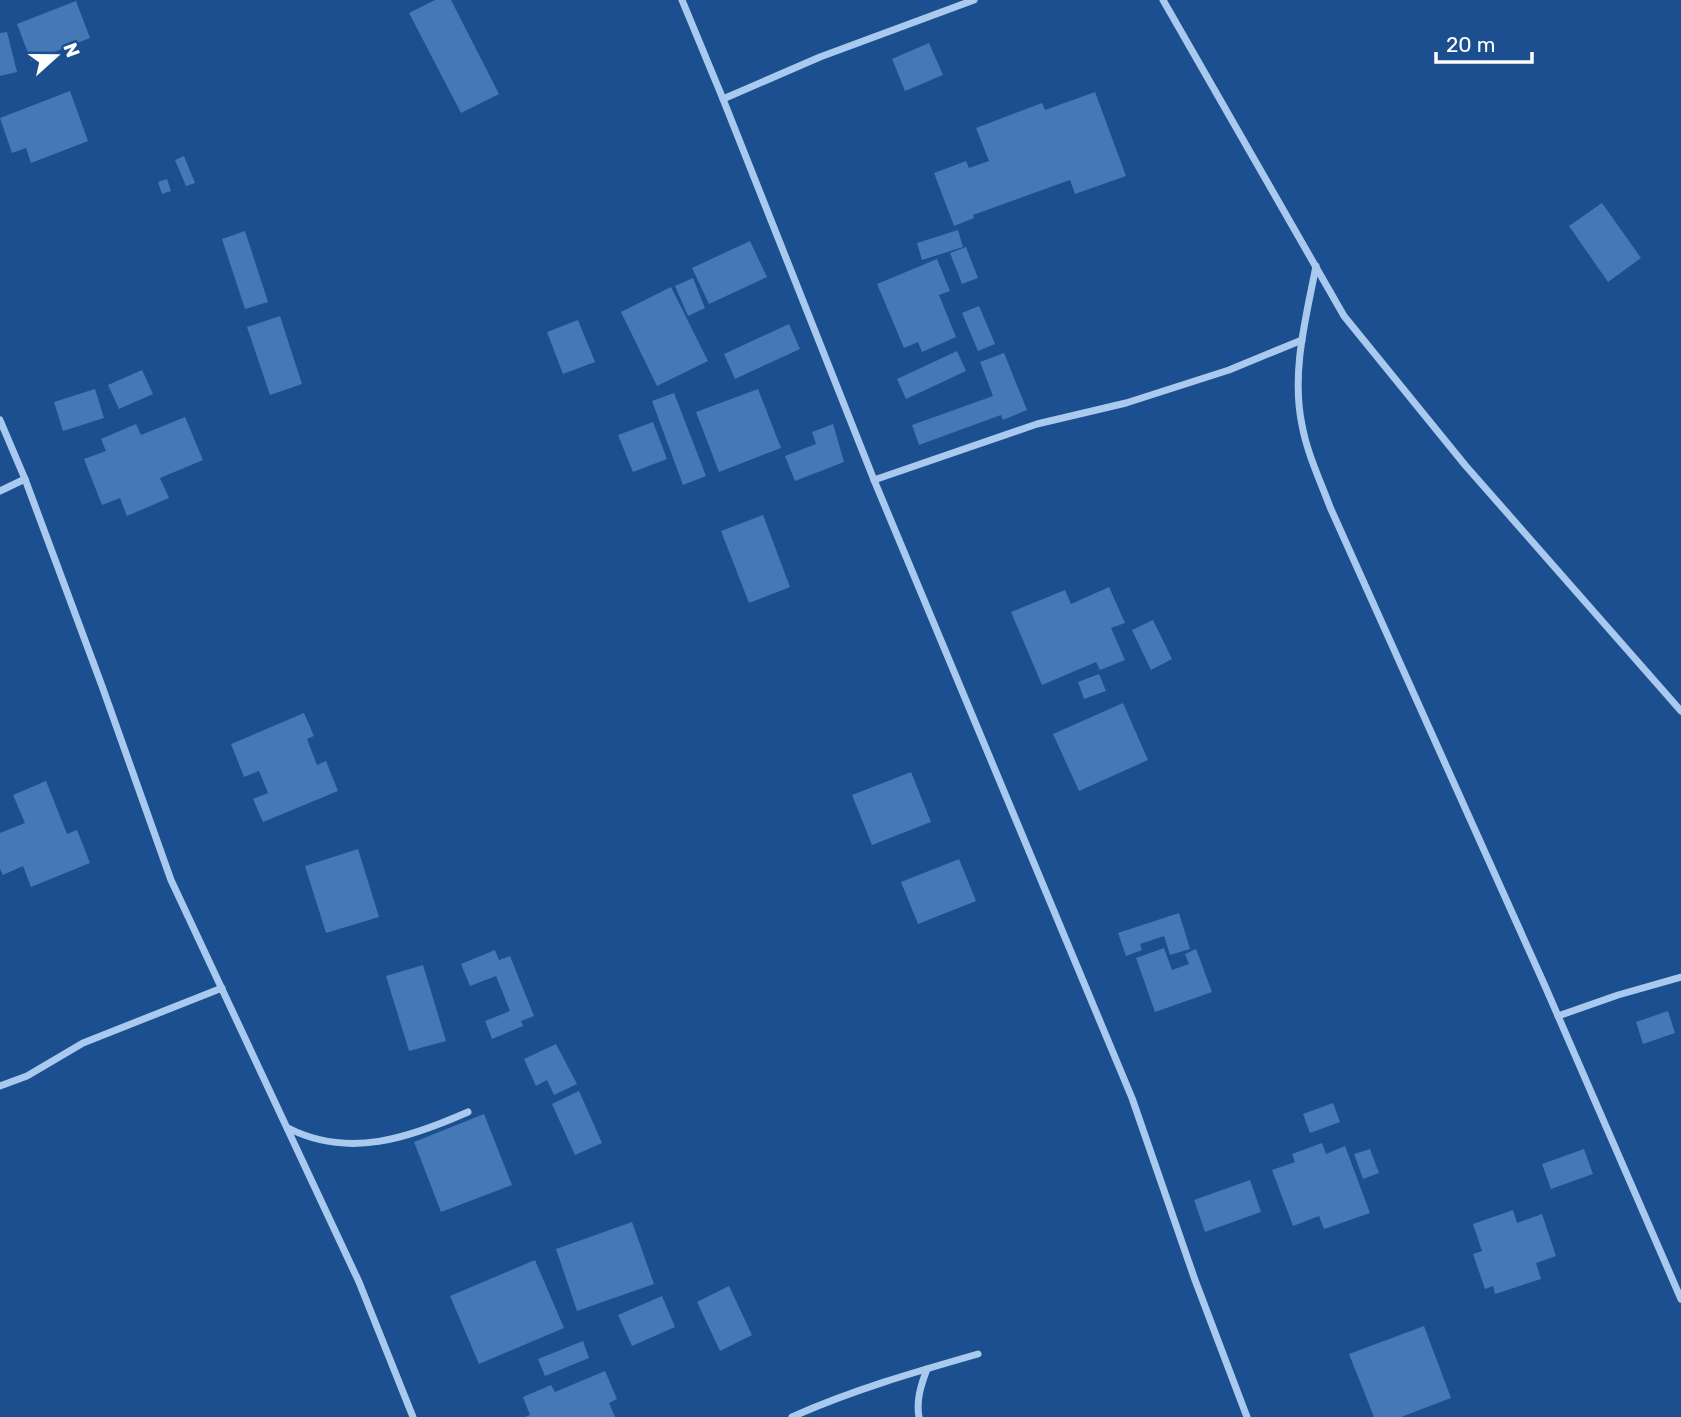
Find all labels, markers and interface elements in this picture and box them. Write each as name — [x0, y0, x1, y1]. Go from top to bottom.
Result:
north arrow — [21, 21, 91, 91]
scale bar — [1436, 21, 1532, 65]
text: 20 m — [1446, 32, 1495, 57]
text: N — [58, 40, 85, 61]

